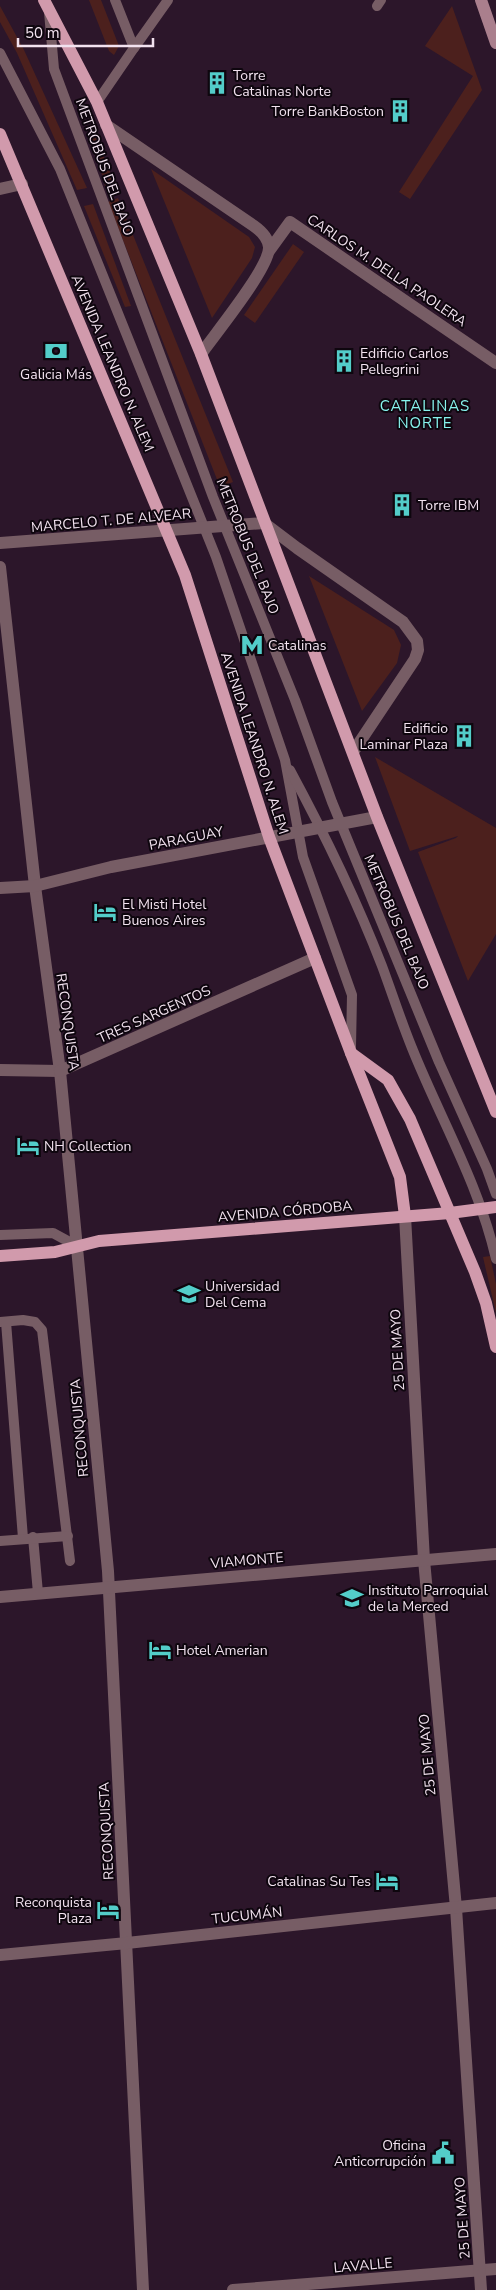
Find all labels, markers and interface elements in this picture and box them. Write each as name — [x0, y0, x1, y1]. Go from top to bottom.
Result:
scale bar — [18, 15, 152, 47]
text: 50 m — [25, 23, 60, 43]
place label: Torre Catalinas Norte — [233, 66, 331, 101]
building icon: Torre Catalinas Norte — [204, 70, 230, 96]
street label: METROBUS DEL BAJO — [71, 96, 138, 239]
building icon: Torre BankBoston — [387, 98, 413, 124]
place label: Torre BankBoston — [272, 102, 384, 121]
street label: CARLOS M. DELLA PAOLERA — [303, 210, 470, 331]
street label: AVENIDA LEANDRO N. ALEM — [67, 272, 158, 455]
bank icon: Galicia Más — [43, 338, 69, 364]
place label: Edificio Carlos Pellegrini — [360, 344, 449, 379]
building icon: Edificio Carlos Pellegrini — [331, 348, 357, 374]
place label: Galicia Más — [20, 365, 92, 384]
district label: CATALINAS NORTE — [380, 396, 470, 433]
street label: METROBUS DEL BAJO — [212, 475, 284, 617]
building icon: Torre IBM — [389, 492, 415, 518]
place label: Torre IBM — [418, 496, 479, 515]
street label: MARCELO T. DE ALVEAR — [30, 504, 192, 537]
metro station icon: Catalinas — [239, 632, 265, 658]
place label: Catalinas — [268, 636, 327, 655]
street label: AVENIDA LEANDRO N. ALEM — [216, 650, 293, 837]
place label: Edificio Laminar Plaza — [360, 719, 448, 754]
building icon: Edificio Laminar Plaza — [451, 723, 477, 749]
street label: PARAGUAY — [147, 822, 225, 855]
street label: METROBUS DEL BAJO — [359, 852, 434, 993]
place label: El Misti Hotel Buenos Aires — [122, 895, 207, 930]
hotel icon: El Misti Hotel Buenos Aires — [92, 899, 118, 925]
street label: RECONQUISTA — [51, 972, 84, 1072]
street label: TRES SARGENTOS — [95, 981, 214, 1048]
hotel icon: NH Collection — [15, 1133, 41, 1159]
place label: NH Collection — [44, 1137, 131, 1156]
street label: AVENIDA CÓRDOBA — [217, 1196, 353, 1227]
place label: Universidad Del Cema — [205, 1277, 280, 1312]
school or university icon: Universidad Del Cema — [176, 1281, 202, 1307]
street label: 25 DE MAYO — [386, 1308, 409, 1392]
street label: RECONQUISTA — [66, 1378, 93, 1478]
street label: VIAMONTE — [209, 1548, 284, 1573]
place label: Instituto Parroquial de la Merced — [368, 1581, 489, 1616]
school or university icon: Instituto Parroquial de la Merced — [339, 1585, 365, 1611]
hotel icon: Hotel Amerian — [147, 1637, 173, 1663]
place label: Hotel Amerian — [176, 1641, 268, 1660]
street label: 25 DE MAYO — [414, 1713, 441, 1797]
street label: RECONQUISTA — [94, 1781, 119, 1880]
hotel icon: Catalinas Su Tes — [374, 1868, 400, 1894]
place label: Catalinas Su Tes — [267, 1872, 371, 1891]
place label: Reconquista Plaza — [15, 1893, 92, 1928]
hotel icon: Reconquista Plaza — [95, 1897, 121, 1923]
street label: TUCUMÁN — [211, 1902, 283, 1929]
place label: Oficina Anticorrupción — [334, 2136, 426, 2171]
public building icon: Oficina Anticorrupción — [430, 2140, 456, 2166]
street label: 25 DE MAYO — [450, 2176, 475, 2260]
street label: LAVALLE — [333, 2253, 393, 2278]

